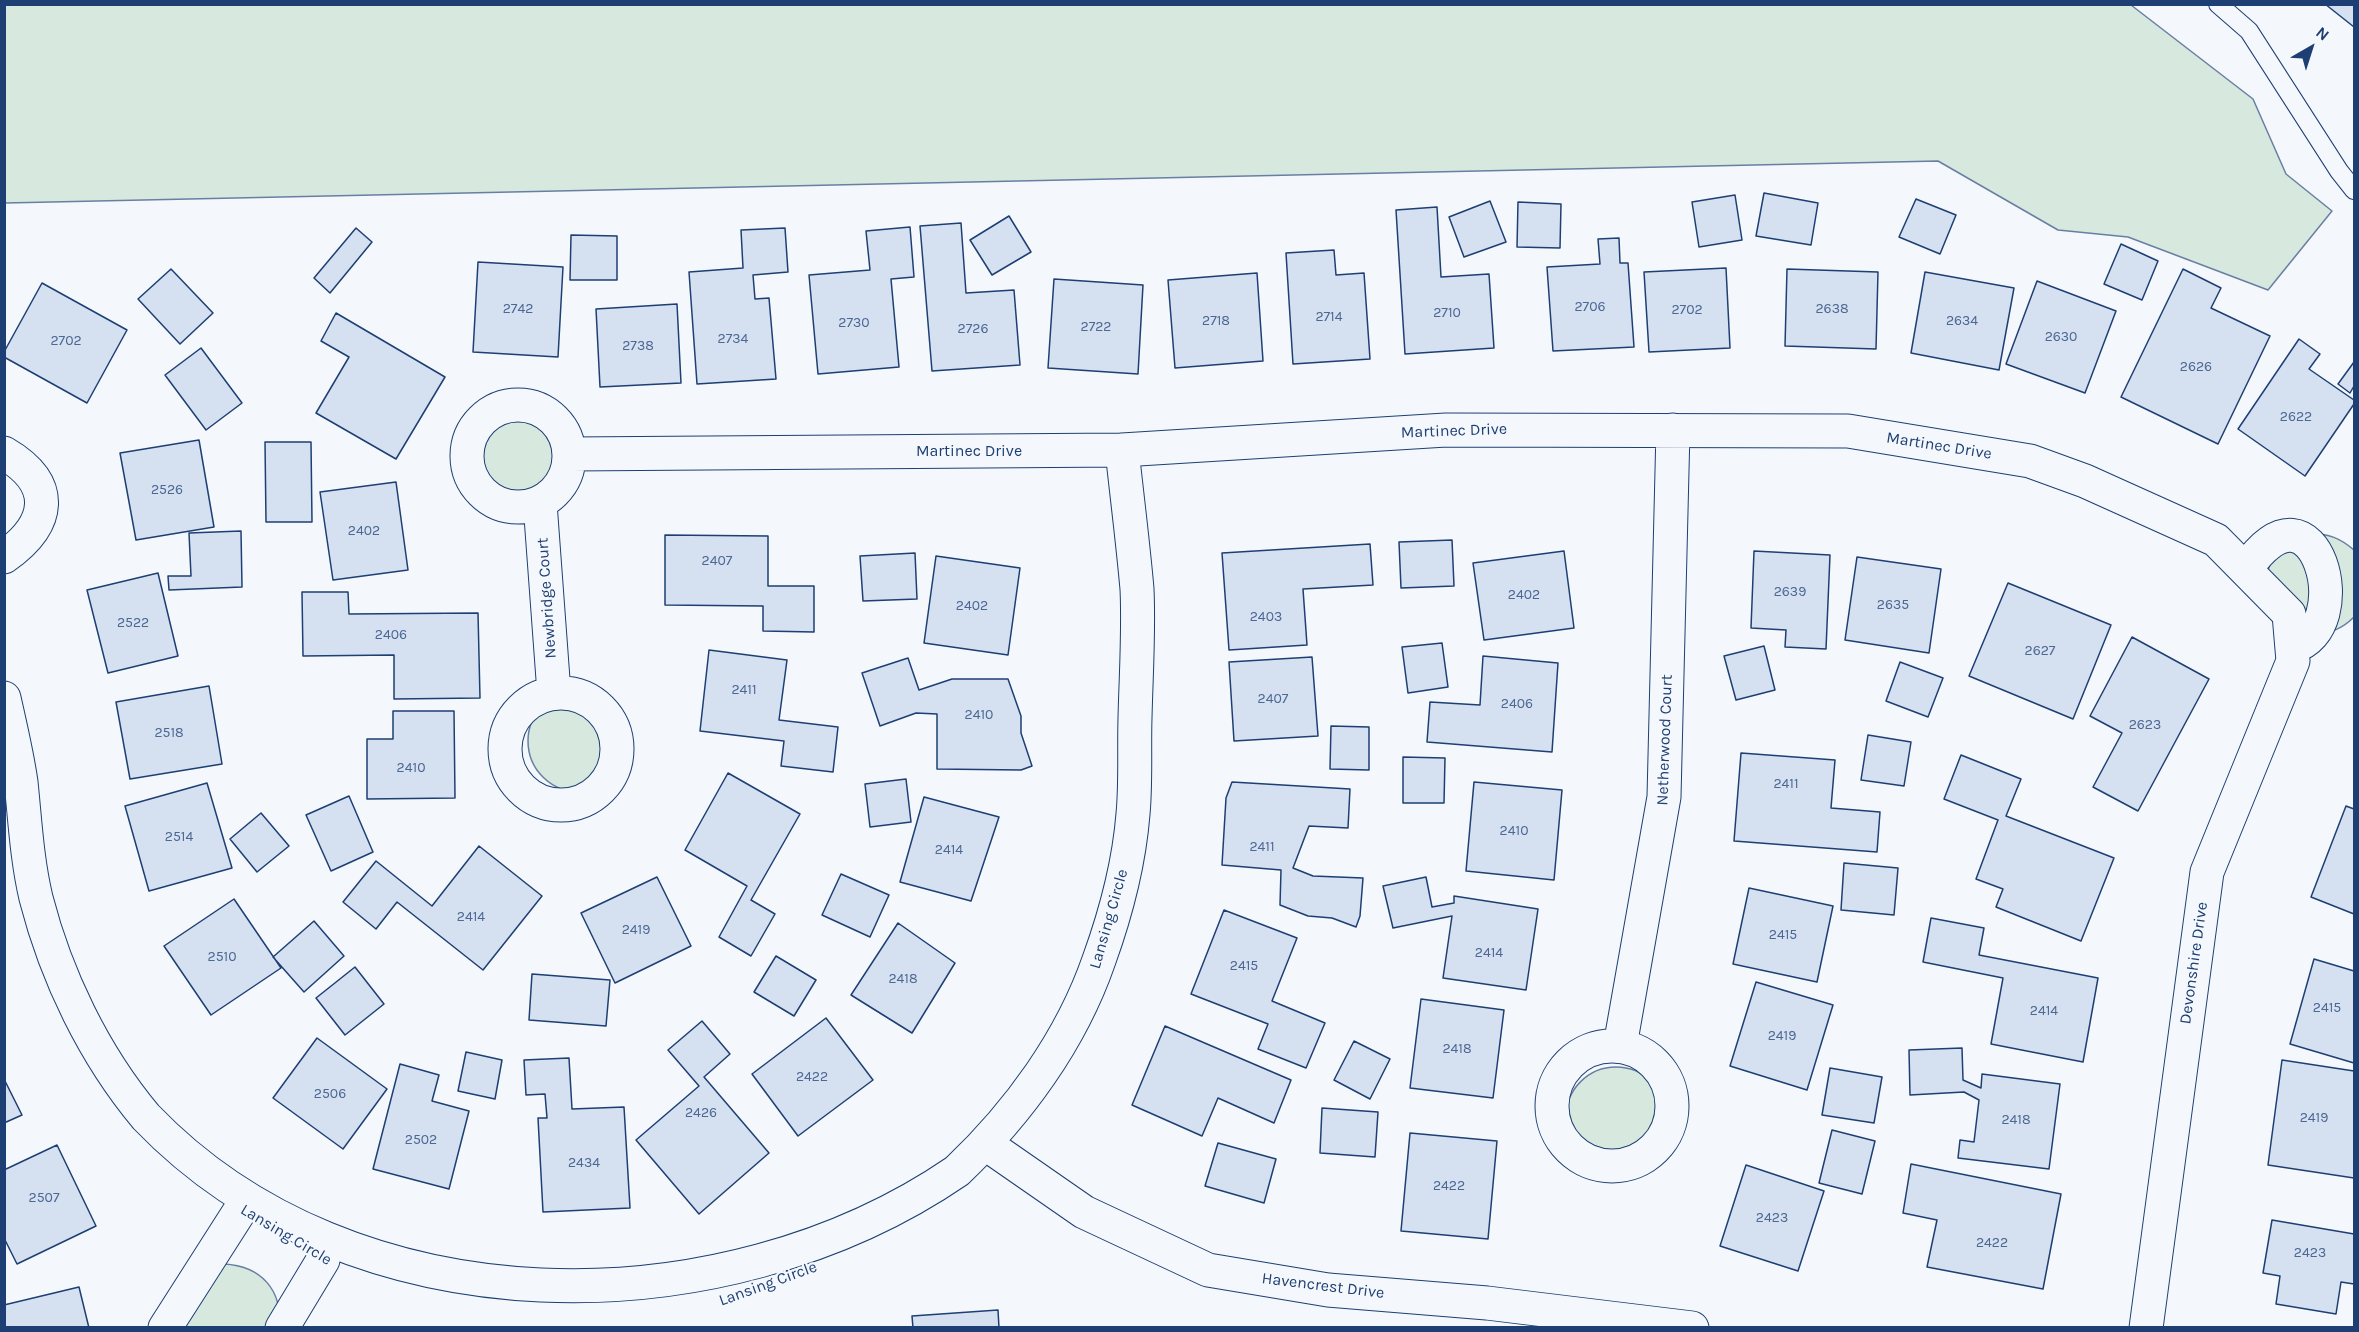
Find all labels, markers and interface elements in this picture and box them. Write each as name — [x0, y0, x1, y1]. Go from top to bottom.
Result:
north arrow — [2281, 18, 2341, 78]
text: N — [2312, 23, 2333, 45]
house number: 2706 — [1574, 299, 1606, 315]
house number: 2742 — [503, 301, 533, 317]
house number: 2638 — [1816, 301, 1848, 317]
house number: 2702 — [1671, 302, 1703, 318]
house number: 2710 — [1433, 305, 1461, 321]
house number: 2714 — [1315, 309, 1343, 325]
house number: 2718 — [1202, 313, 1230, 329]
house number: 2634 — [1946, 313, 1978, 329]
house number: 2730 — [838, 315, 870, 331]
house number: 2722 — [1081, 319, 1111, 335]
house number: 2726 — [958, 321, 988, 337]
house number: 2630 — [2045, 329, 2077, 345]
house number: 2734 — [718, 331, 748, 347]
house number: 2702 — [50, 333, 82, 349]
house number: 2738 — [622, 338, 654, 354]
house number: 2626 — [2180, 359, 2212, 375]
house number: 2622 — [2280, 409, 2312, 425]
street label: Martinec Drive — [1401, 420, 1507, 442]
street label: Martinec Drive — [1885, 428, 1993, 464]
street label: Martinec Drive — [916, 441, 1022, 461]
house number: 2526 — [151, 482, 183, 498]
house number: 2402 — [348, 523, 380, 539]
street label: Newbridge Court — [533, 537, 561, 659]
house number: 2407 — [702, 553, 732, 569]
house number: 2639 — [1774, 584, 1806, 600]
house number: 2402 — [1508, 587, 1540, 603]
house number: 2635 — [1877, 597, 1909, 613]
house number: 2402 — [956, 598, 988, 614]
house number: 2403 — [1250, 609, 1282, 625]
house number: 2522 — [117, 615, 149, 631]
house number: 2406 — [375, 627, 407, 643]
house number: 2627 — [2025, 643, 2055, 659]
street label: Netherwood Court — [1653, 674, 1677, 806]
house number: 2411 — [731, 682, 757, 698]
house number: 2407 — [1258, 691, 1288, 707]
house number: 2406 — [1501, 696, 1533, 712]
house number: 2410 — [965, 707, 993, 723]
house number: 2623 — [2129, 717, 2161, 733]
house number: 2518 — [154, 725, 184, 741]
house number: 2410 — [397, 760, 425, 776]
house number: 2411 — [1773, 776, 1799, 792]
house number: 2410 — [1500, 823, 1528, 839]
house number: 2514 — [165, 829, 193, 845]
house number: 2411 — [1249, 839, 1275, 855]
house number: 2414 — [935, 842, 963, 858]
street label: Lansing Circle — [1086, 867, 1132, 971]
street label: Devonshire Drive — [2176, 901, 2212, 1025]
house number: 2414 — [457, 909, 485, 925]
house number: 2419 — [622, 922, 650, 938]
house number: 2415 — [1769, 927, 1797, 943]
house number: 2414 — [1475, 945, 1503, 961]
house number: 2510 — [208, 949, 236, 965]
house number: 2415 — [1230, 958, 1258, 974]
house number: 2418 — [888, 971, 918, 987]
house number: 2415 — [2313, 1000, 2341, 1016]
house number: 2414 — [2030, 1003, 2058, 1019]
house number: 2419 — [1768, 1028, 1796, 1044]
house number: 2418 — [1442, 1041, 1472, 1057]
house number: 2422 — [796, 1069, 828, 1085]
house number: 2506 — [314, 1086, 346, 1102]
house number: 2426 — [685, 1105, 717, 1121]
house number: 2419 — [2300, 1110, 2328, 1126]
house number: 2418 — [2001, 1112, 2031, 1128]
house number: 2502 — [405, 1132, 437, 1148]
house number: 2434 — [568, 1155, 600, 1171]
house number: 2422 — [1433, 1178, 1465, 1194]
house number: 2507 — [29, 1190, 59, 1206]
street label: Lansing Circle — [237, 1200, 335, 1270]
house number: 2423 — [1756, 1210, 1788, 1226]
house number: 2422 — [1976, 1235, 2008, 1251]
house number: 2423 — [2294, 1245, 2326, 1261]
street label: Lansing Circle — [716, 1257, 820, 1311]
street label: Havencrest Drive — [1261, 1269, 1385, 1303]

